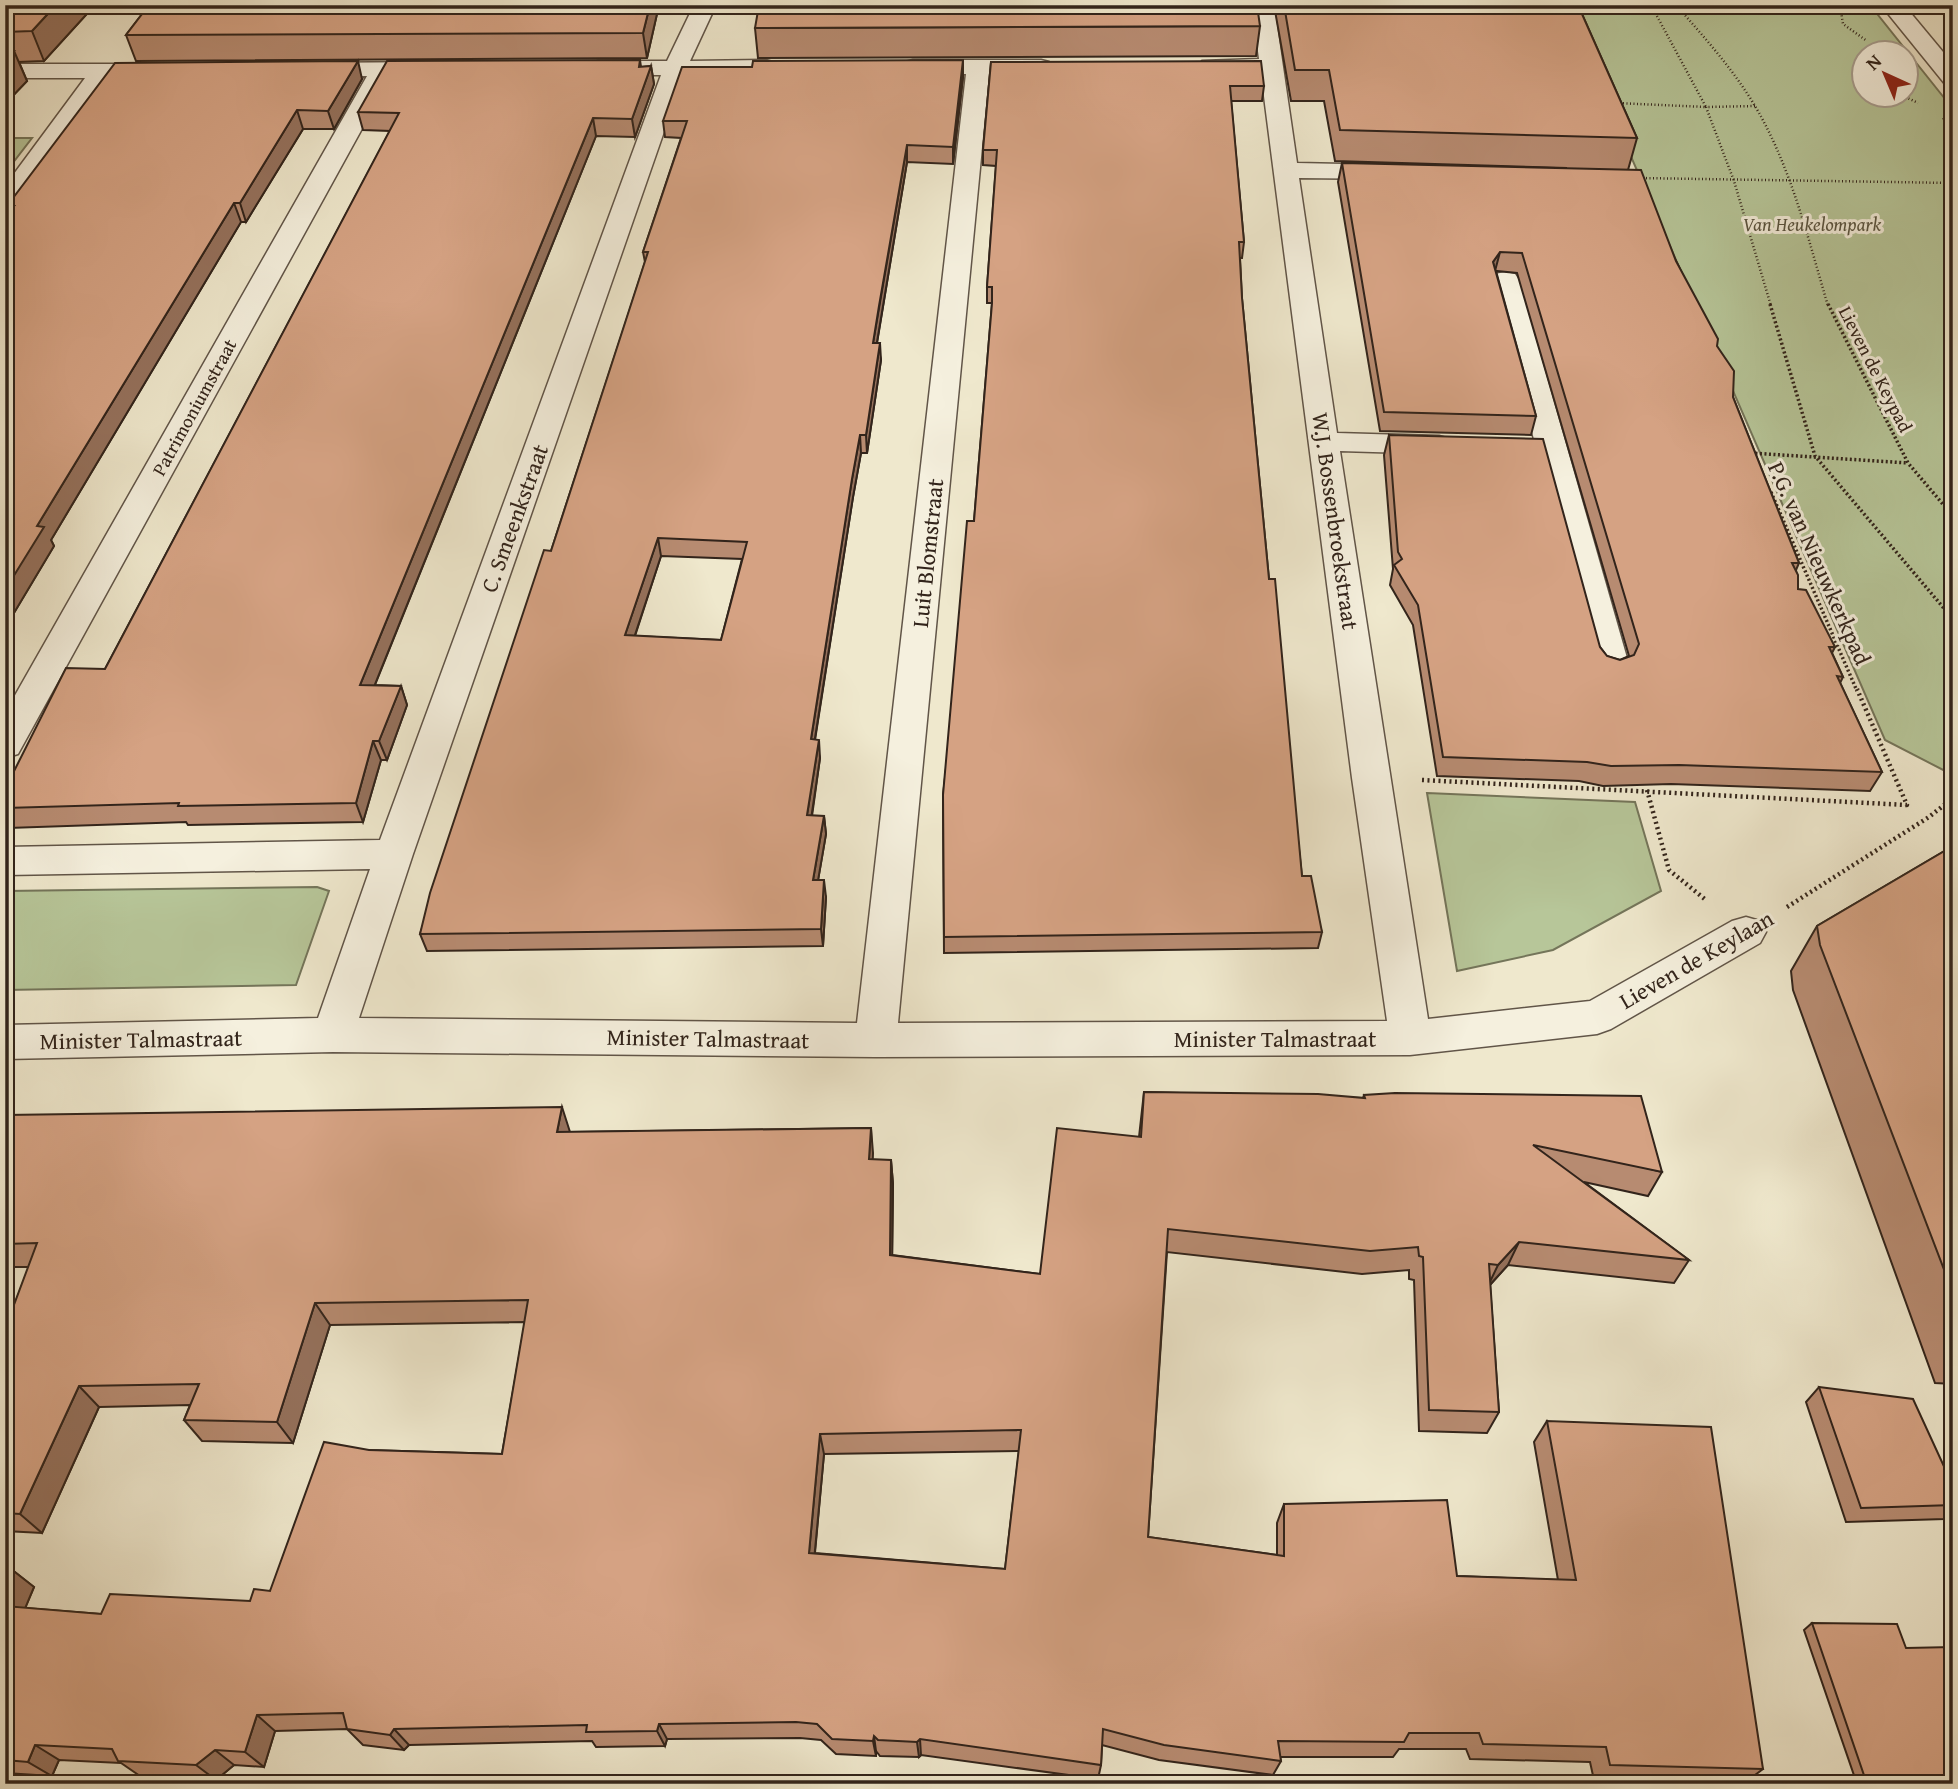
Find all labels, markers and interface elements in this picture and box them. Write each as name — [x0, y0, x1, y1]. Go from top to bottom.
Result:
north arrow — [1850, 38, 1920, 108]
text: N — [1859, 47, 1888, 76]
park label: Van Heukelompark — [1743, 210, 1882, 238]
street label: Lieven de Keypad — [1832, 301, 1920, 438]
street label: Patrimoniumstraat — [145, 333, 243, 481]
street label: W.J. Bossenbroekstraat — [1304, 410, 1368, 632]
street label: C. Smeenkstraat — [472, 439, 556, 597]
street label: P.G. van Nieuwkerkpad — [1760, 456, 1880, 671]
street label: Luit Blomstraat — [903, 477, 951, 629]
street label: Lieven de Keylaan — [1613, 901, 1779, 1017]
street label: Minister Talmastraat — [606, 1020, 810, 1056]
street label: Minister Talmastraat — [39, 1021, 243, 1057]
street label: Minister Talmastraat — [1174, 1022, 1376, 1055]

